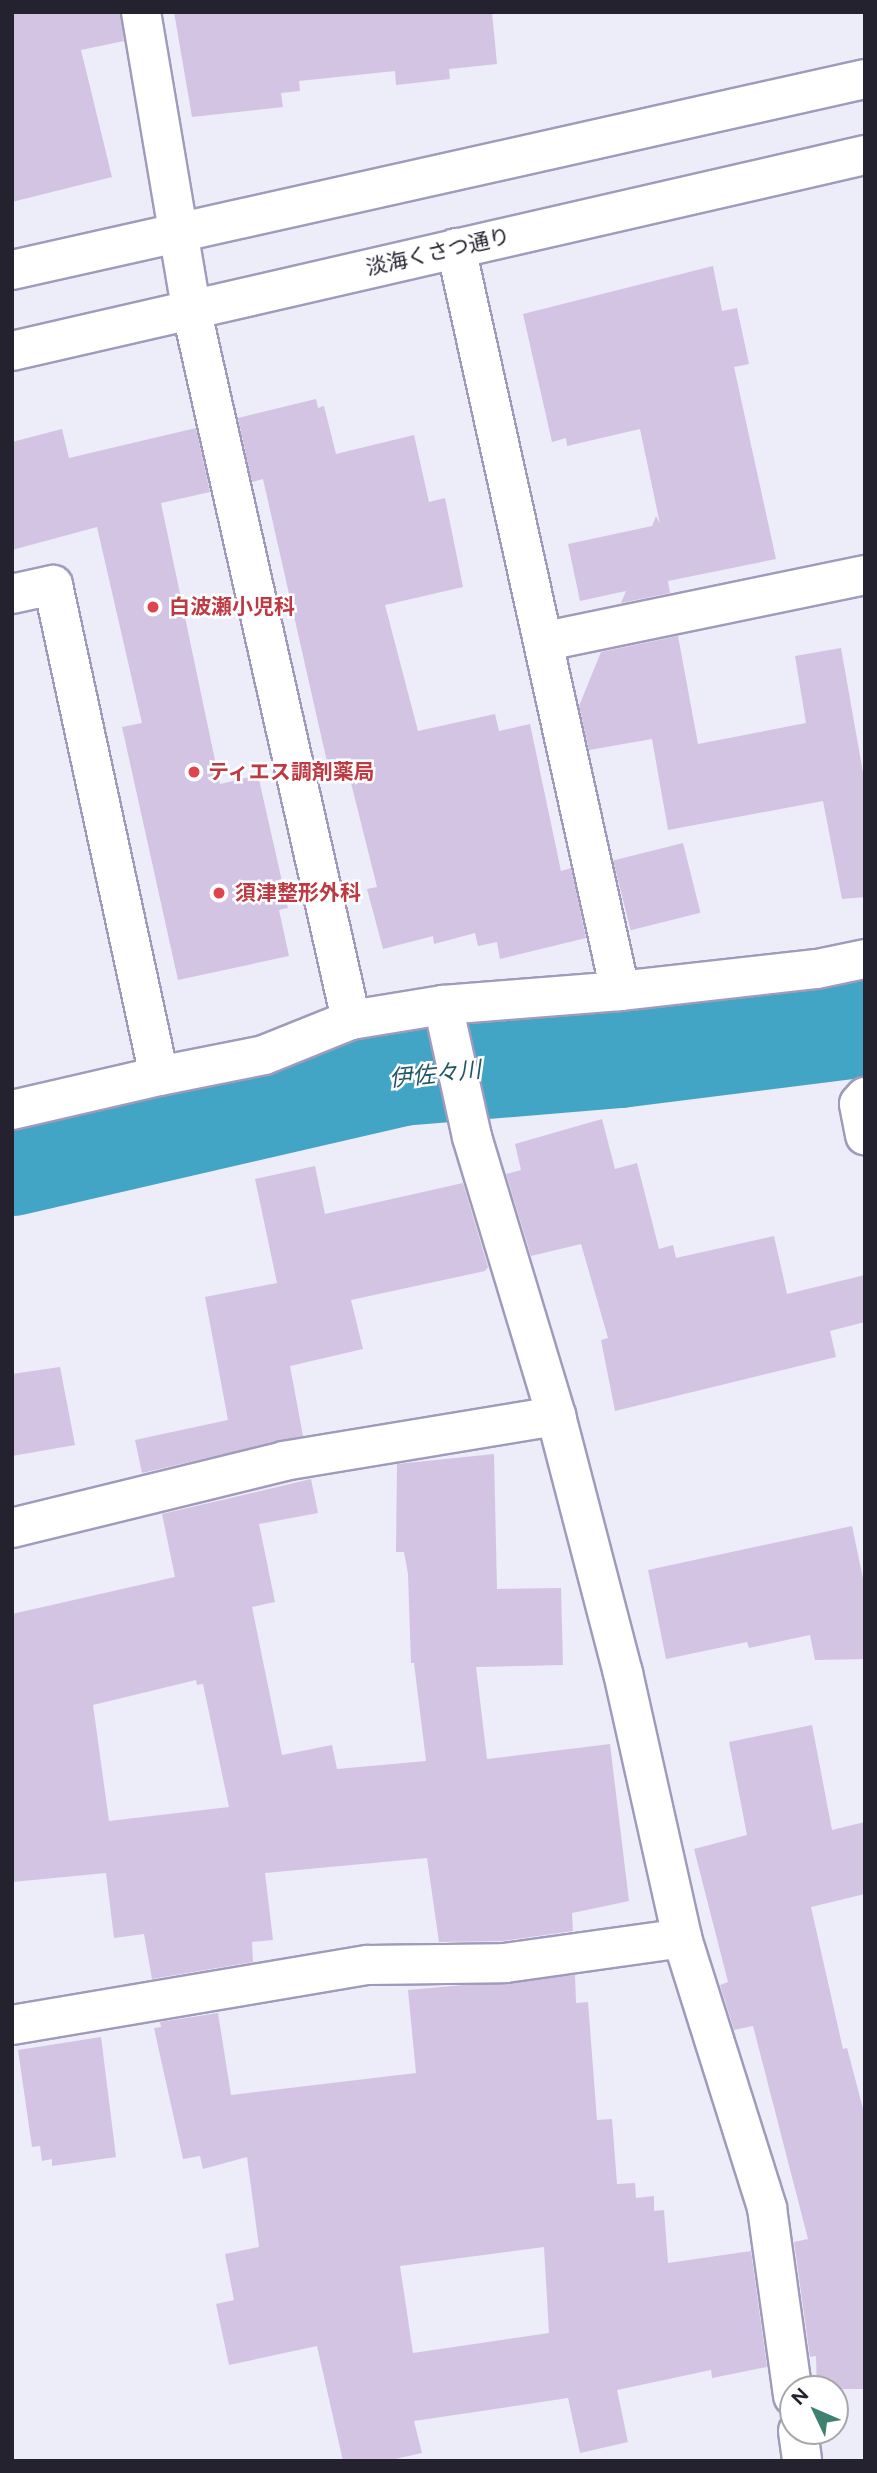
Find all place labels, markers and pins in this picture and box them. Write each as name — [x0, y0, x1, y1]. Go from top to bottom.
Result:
place label: 白波瀬小児科 — [169, 594, 295, 620]
marker: 白波瀬小児科 — [143, 597, 163, 617]
place label: ティエス調剤薬局 — [208, 759, 376, 785]
marker: ティエス調剤薬局 — [186, 764, 202, 780]
place label: 須津整形外科 — [235, 880, 361, 906]
marker: 須津整形外科 — [209, 883, 229, 903]

